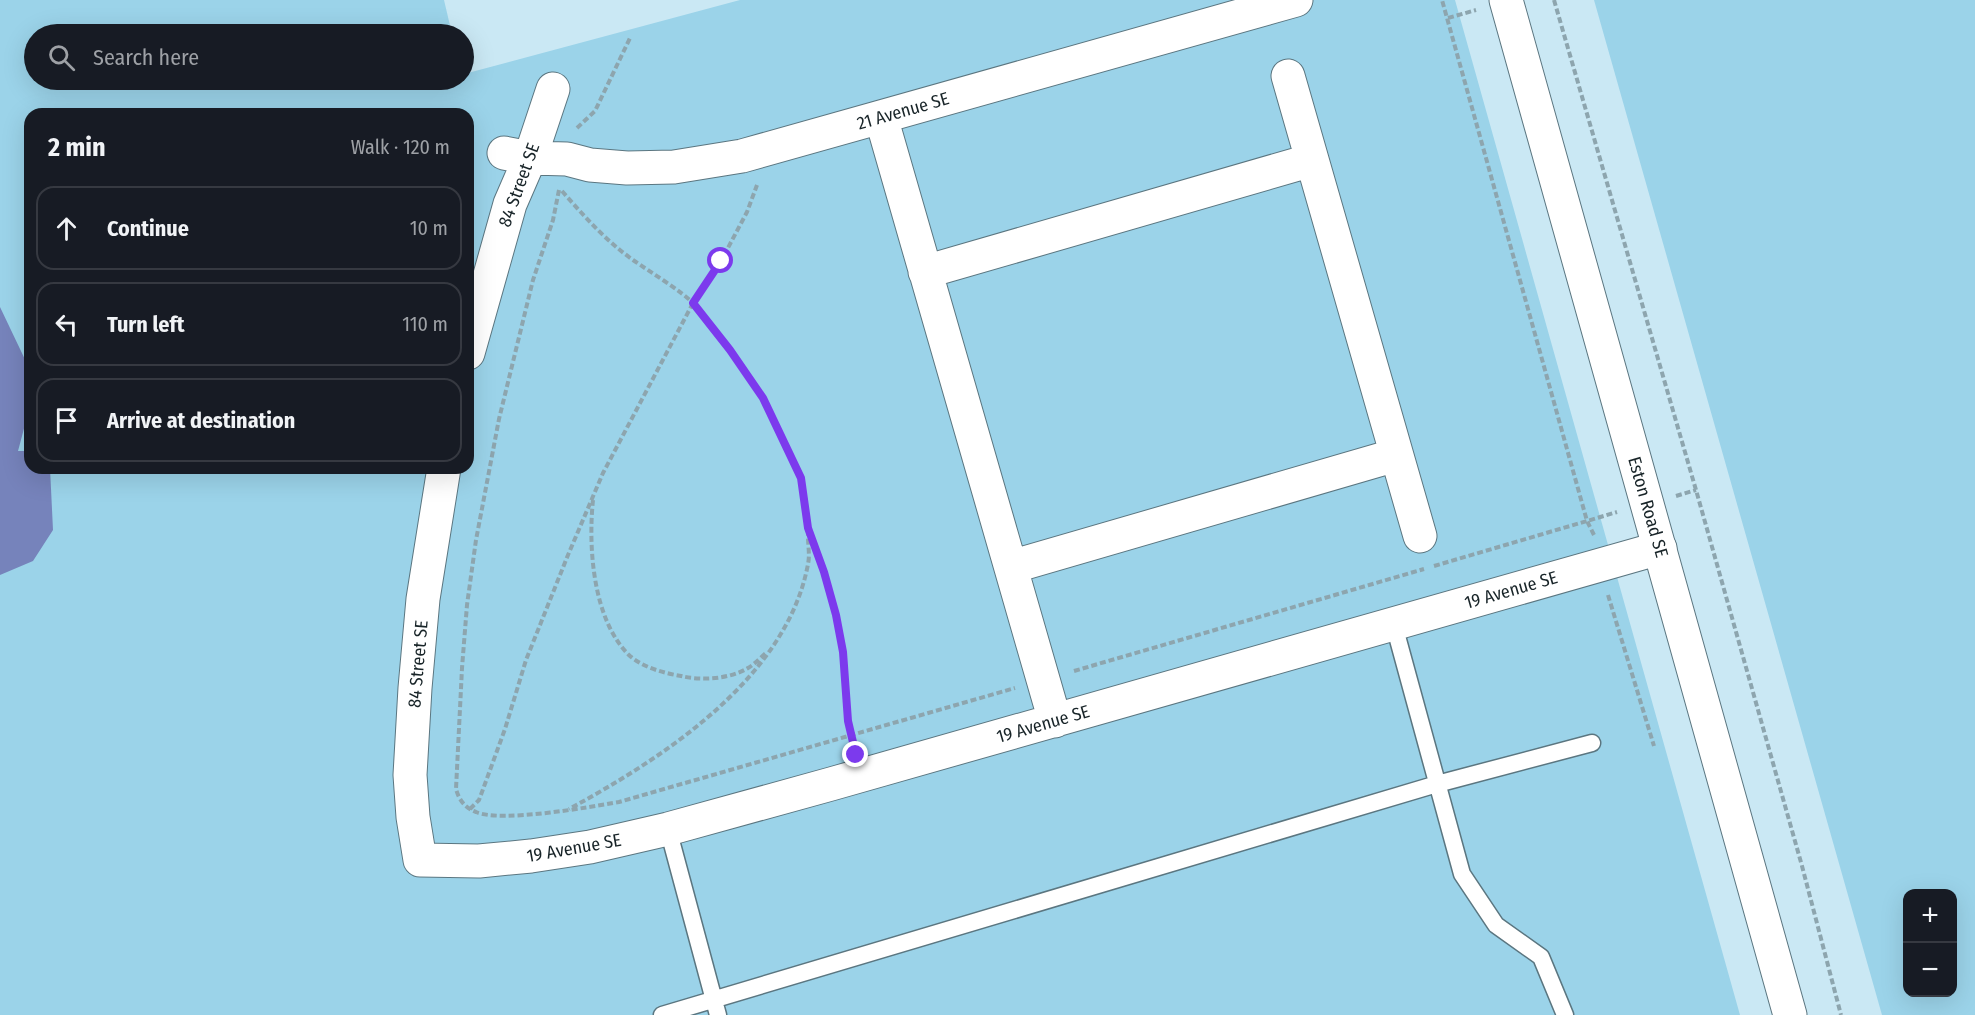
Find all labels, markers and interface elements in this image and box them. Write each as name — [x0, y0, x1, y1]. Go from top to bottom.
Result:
search box — [24, 24, 474, 90]
icon: search — [45, 41, 78, 74]
text: Search here — [93, 44, 199, 71]
street label: 21 Avenue SE — [855, 87, 951, 135]
text: 2 min — [48, 132, 106, 163]
text: Walk · 120 m — [351, 135, 450, 159]
street label: 84 Street SE — [494, 140, 544, 230]
icon: ahead — [50, 212, 83, 245]
text: Continue — [107, 215, 189, 242]
text: 10 m — [410, 216, 448, 240]
route start — [707, 247, 733, 273]
icon: left — [50, 308, 83, 341]
text: Turn left — [107, 311, 185, 338]
text: 110 m — [402, 312, 448, 336]
icon: arrive — [50, 404, 83, 437]
text: Arrive at destination — [107, 407, 295, 434]
street label: Eston Road SE — [1623, 454, 1673, 560]
street label: 19 Avenue SE — [1462, 566, 1560, 614]
street label: 84 Street SE — [403, 619, 433, 709]
street label: 19 Avenue SE — [994, 700, 1092, 748]
route end — [842, 741, 868, 767]
street label: 19 Avenue SE — [525, 829, 623, 867]
map controls — [1903, 889, 1957, 997]
button: + — [1903, 889, 1957, 943]
button: − — [1903, 943, 1957, 997]

